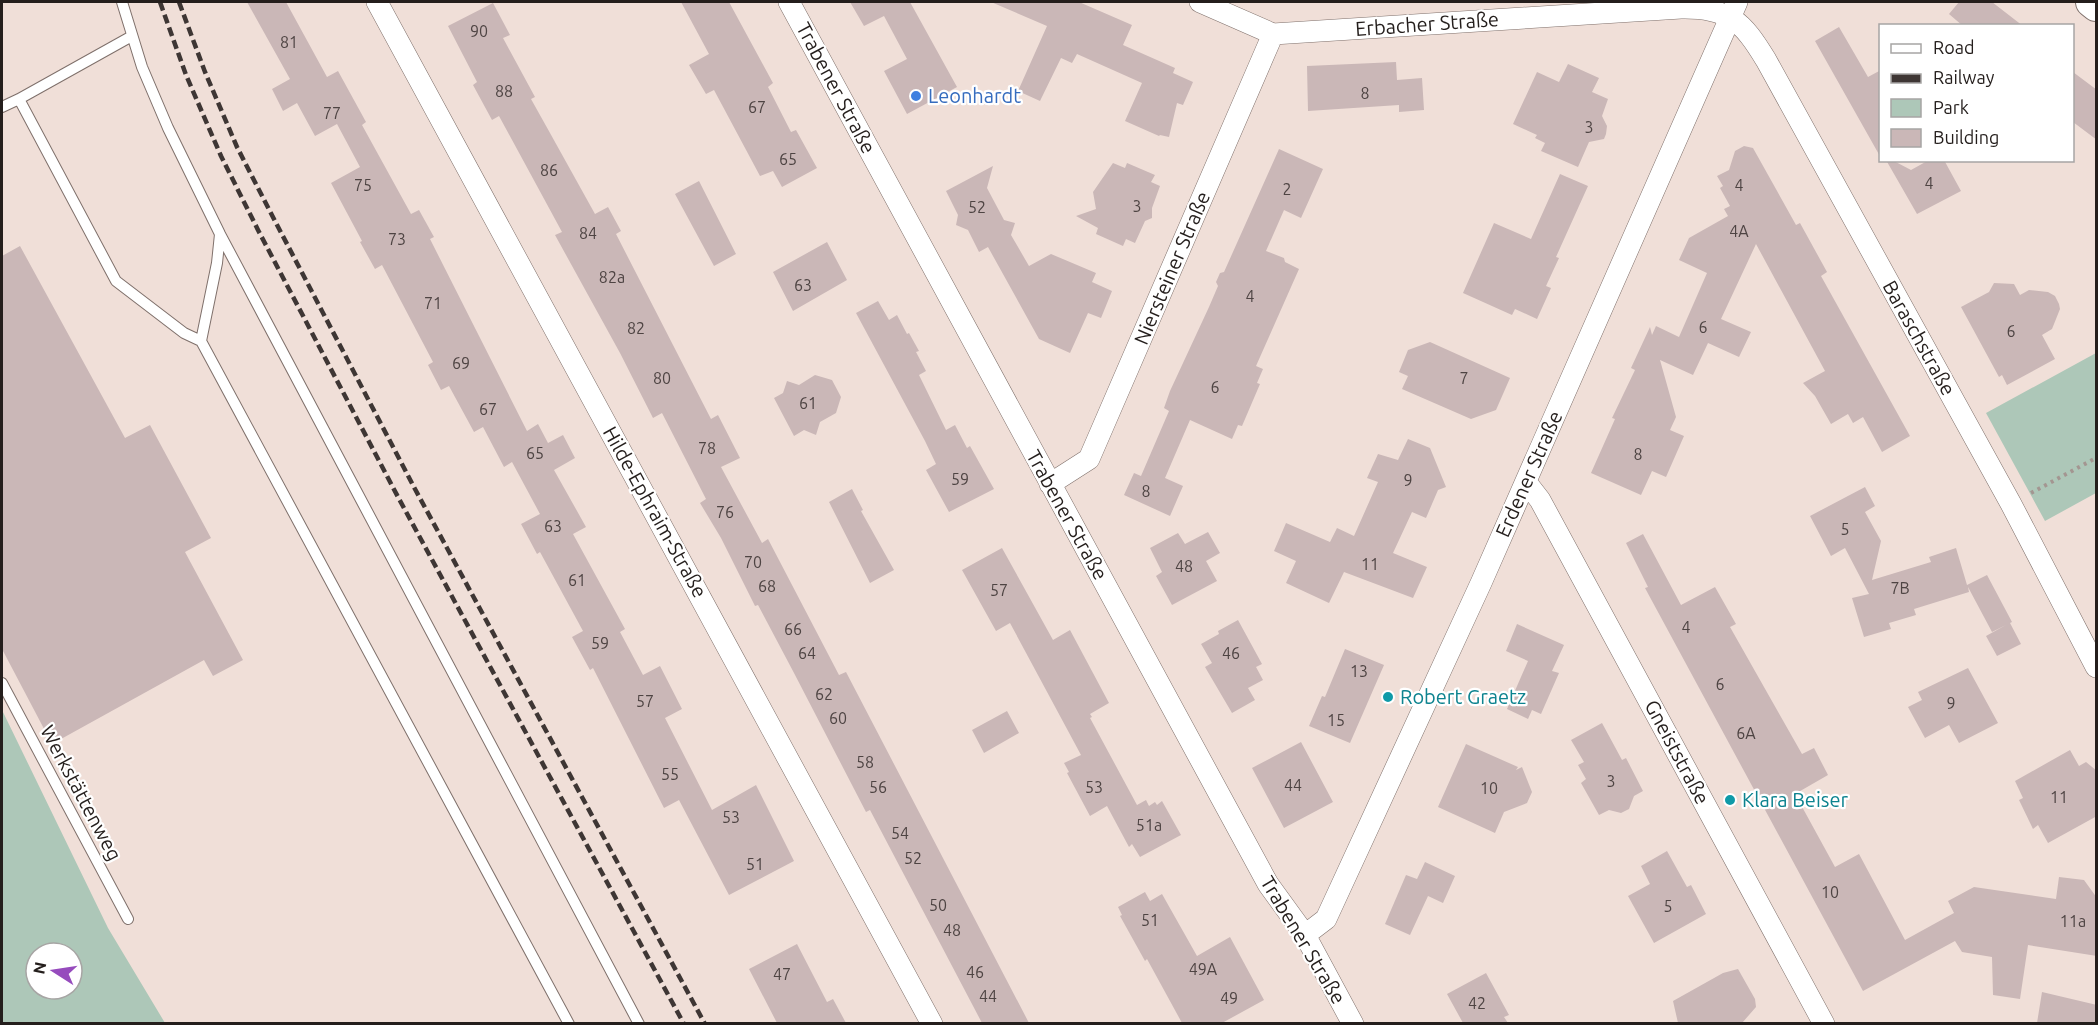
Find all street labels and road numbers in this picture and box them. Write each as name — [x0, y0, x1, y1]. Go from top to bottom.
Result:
street label: Erbacher Straße — [1354, 7, 1500, 40]
street label: Trabener Straße — [792, 18, 881, 157]
street label: Niersteiner Straße — [1129, 188, 1214, 348]
street label: Baraschstraße — [1878, 276, 1960, 399]
street label: Erdener Straße — [1490, 407, 1567, 540]
street label: Hilde-Ephraim-Straße — [599, 422, 712, 601]
street label: Trabener Straße — [1022, 446, 1113, 584]
street label: Gneiststraße — [1640, 696, 1714, 808]
street label: Werkstättenweg — [36, 721, 127, 864]
street label: Trabener Straße — [1256, 872, 1351, 1008]

